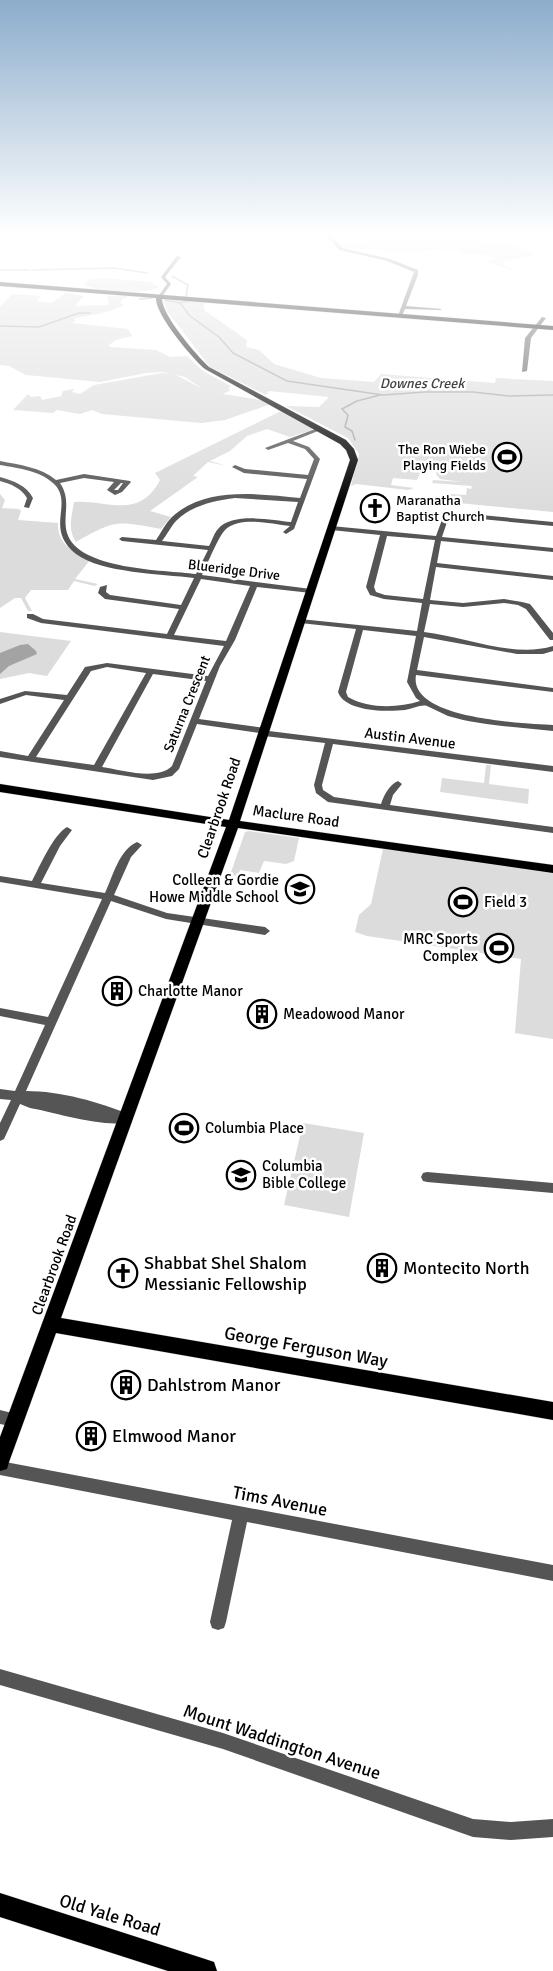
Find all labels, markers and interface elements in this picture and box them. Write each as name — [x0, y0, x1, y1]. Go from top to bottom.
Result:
water label: Downes Creek — [380, 375, 466, 392]
place label: The Ron Wiebe Playing Fields — [398, 441, 486, 474]
sports icon: The Ron Wiebe Playing Fields — [491, 441, 523, 473]
church icon: Maranatha Baptist Church — [359, 492, 391, 524]
place label: Maranatha Baptist Church — [396, 492, 485, 525]
street label: Blueridge Drive — [187, 556, 281, 584]
street label: Saturna Crescent — [160, 653, 214, 755]
street label: Austin Avenue — [363, 723, 457, 753]
street label: Clearbrook Road — [193, 755, 245, 861]
street label: Maclure Road — [252, 801, 341, 831]
place label: Colleen & Gordie Howe Middle School — [149, 871, 279, 906]
school or university icon: Colleen & Gordie Howe Middle School — [284, 873, 316, 905]
sports icon: Field 3 — [447, 886, 479, 918]
place label: Field 3 — [484, 893, 527, 911]
place label: MRC Sports Complex — [403, 930, 478, 965]
sports icon: MRC Sports Complex — [483, 932, 515, 964]
building icon: Charlotte Manor — [101, 975, 133, 1007]
place label: Charlotte Manor — [138, 982, 243, 1000]
building icon: Meadowood Manor — [246, 998, 278, 1030]
place label: Meadowood Manor — [283, 1005, 405, 1023]
sports icon: Columbia Place — [168, 1112, 200, 1144]
place label: Columbia Place — [205, 1119, 304, 1137]
place label: Columbia Bible College — [262, 1157, 346, 1192]
school or university icon: Columbia Bible College — [225, 1159, 257, 1191]
street label: Clearbrook Road — [27, 1212, 81, 1318]
place label: Shabbat Shel Shalom Messianic Fellowship — [144, 1252, 307, 1295]
building icon: Montecito North — [366, 1252, 398, 1284]
church icon: Shabbat Shel Shalom Messianic Fellowship — [107, 1257, 139, 1289]
place label: Montecito North — [403, 1257, 529, 1279]
street label: George Ferguson Way — [223, 1322, 390, 1372]
building icon: Dahlstrom Manor — [110, 1369, 142, 1401]
place label: Dahlstrom Manor — [147, 1374, 281, 1396]
building icon: Elmwood Manor — [75, 1420, 107, 1452]
place label: Elmwood Manor — [112, 1425, 236, 1447]
street label: Tims Avenue — [231, 1481, 329, 1521]
street label: Mount Waddington Avenue — [180, 1700, 384, 1784]
street label: Old Yale Road — [57, 1889, 163, 1941]

